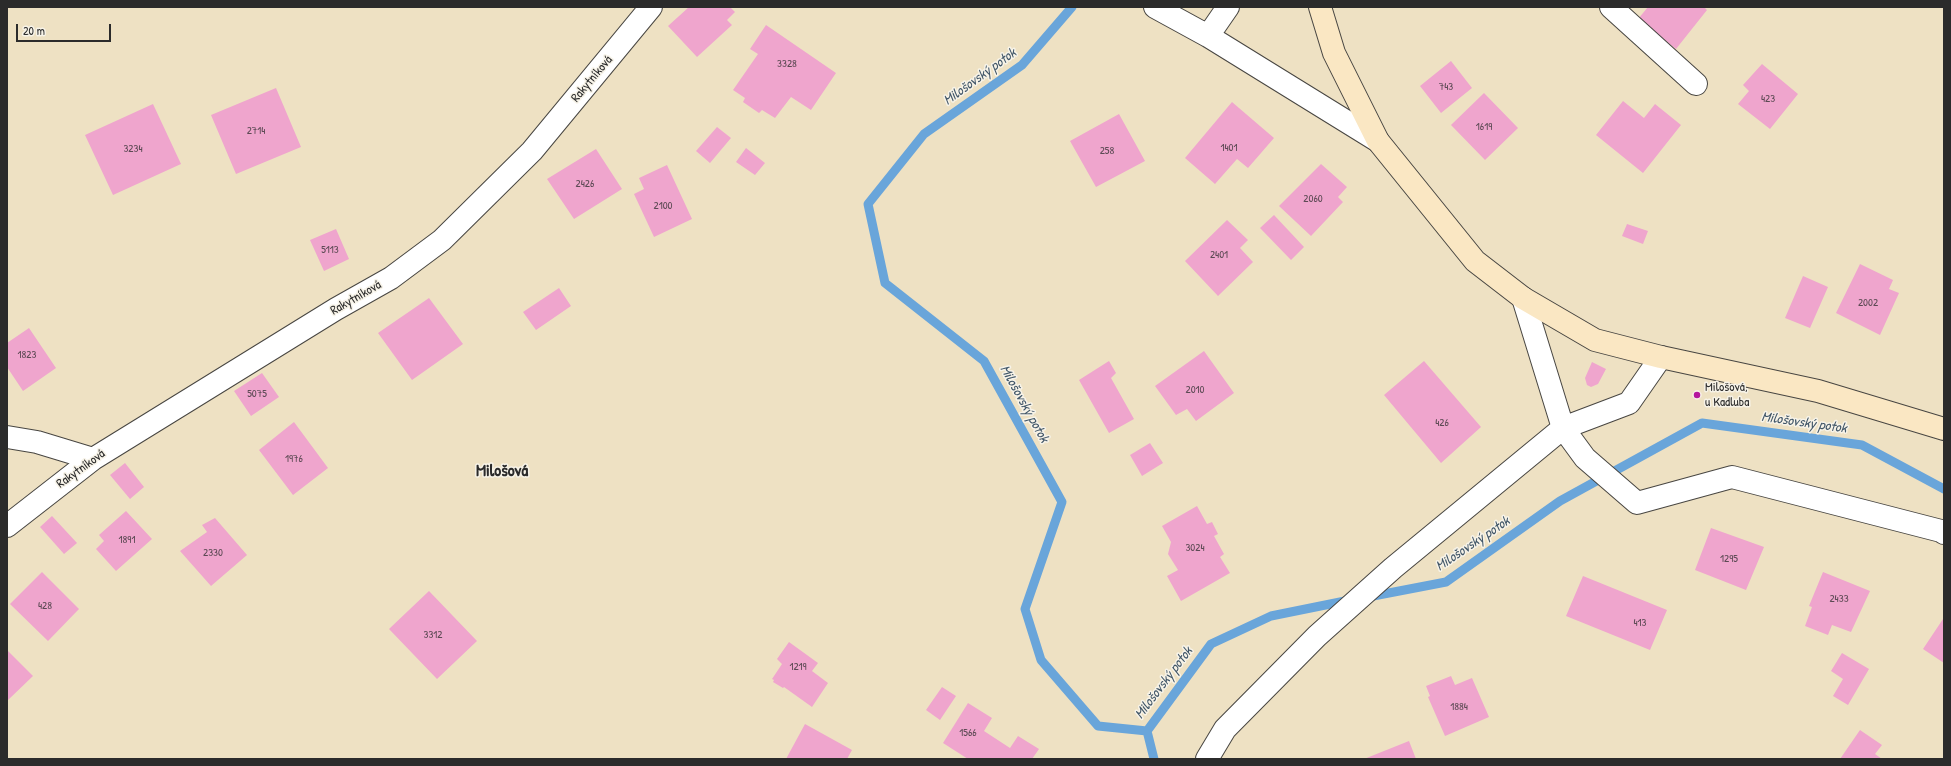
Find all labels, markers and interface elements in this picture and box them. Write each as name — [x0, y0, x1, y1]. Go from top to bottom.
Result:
scale bar — [18, 16, 113, 42]
text: 20 m — [23, 22, 45, 39]
water label: Milošovský potok — [940, 45, 1020, 109]
street label: Rakytníková — [568, 53, 616, 105]
house number: 3328 — [777, 57, 797, 71]
house number: 743 — [1439, 80, 1453, 94]
house number: 423 — [1761, 92, 1775, 106]
house number: 1619 — [1476, 120, 1492, 134]
house number: 2714 — [247, 124, 265, 138]
house number: 1401 — [1220, 141, 1238, 155]
house number: 3234 — [123, 142, 143, 156]
house number: 258 — [1100, 144, 1114, 158]
house number: 2426 — [576, 177, 594, 191]
house number: 2060 — [1303, 192, 1323, 206]
house number: 2100 — [654, 199, 672, 213]
house number: 5113 — [321, 243, 339, 257]
house number: 2401 — [1210, 248, 1228, 262]
street label: Rakytníková — [328, 277, 384, 319]
house number: 2002 — [1858, 296, 1878, 310]
house number: 1823 — [18, 348, 36, 362]
water label: Milošovský potok — [996, 362, 1052, 446]
place label: Milošová, u Kadluba — [1705, 380, 1749, 411]
house number: 2010 — [1186, 383, 1204, 397]
house number: 5075 — [247, 387, 267, 401]
marker: Milošová, u Kadluba — [1692, 390, 1702, 400]
water label: Milošovský potok — [1760, 409, 1848, 437]
house number: 426 — [1435, 416, 1449, 430]
street label: Rakytníková — [54, 446, 108, 492]
house number: 1976 — [285, 452, 303, 466]
district label: Milošová — [476, 461, 528, 481]
water label: Milošovský potok — [1433, 513, 1513, 575]
house number: 1891 — [119, 533, 135, 547]
house number: 3024 — [1185, 541, 1205, 555]
house number: 2330 — [203, 546, 223, 560]
house number: 1295 — [1720, 552, 1738, 566]
house number: 2433 — [1829, 592, 1849, 606]
house number: 428 — [38, 599, 52, 613]
house number: 413 — [1633, 616, 1647, 630]
house number: 3312 — [424, 628, 442, 642]
water label: Milošovský potok — [1132, 644, 1196, 722]
house number: 1219 — [789, 660, 807, 674]
house number: 1884 — [1450, 700, 1468, 714]
house number: 1566 — [959, 726, 977, 740]

